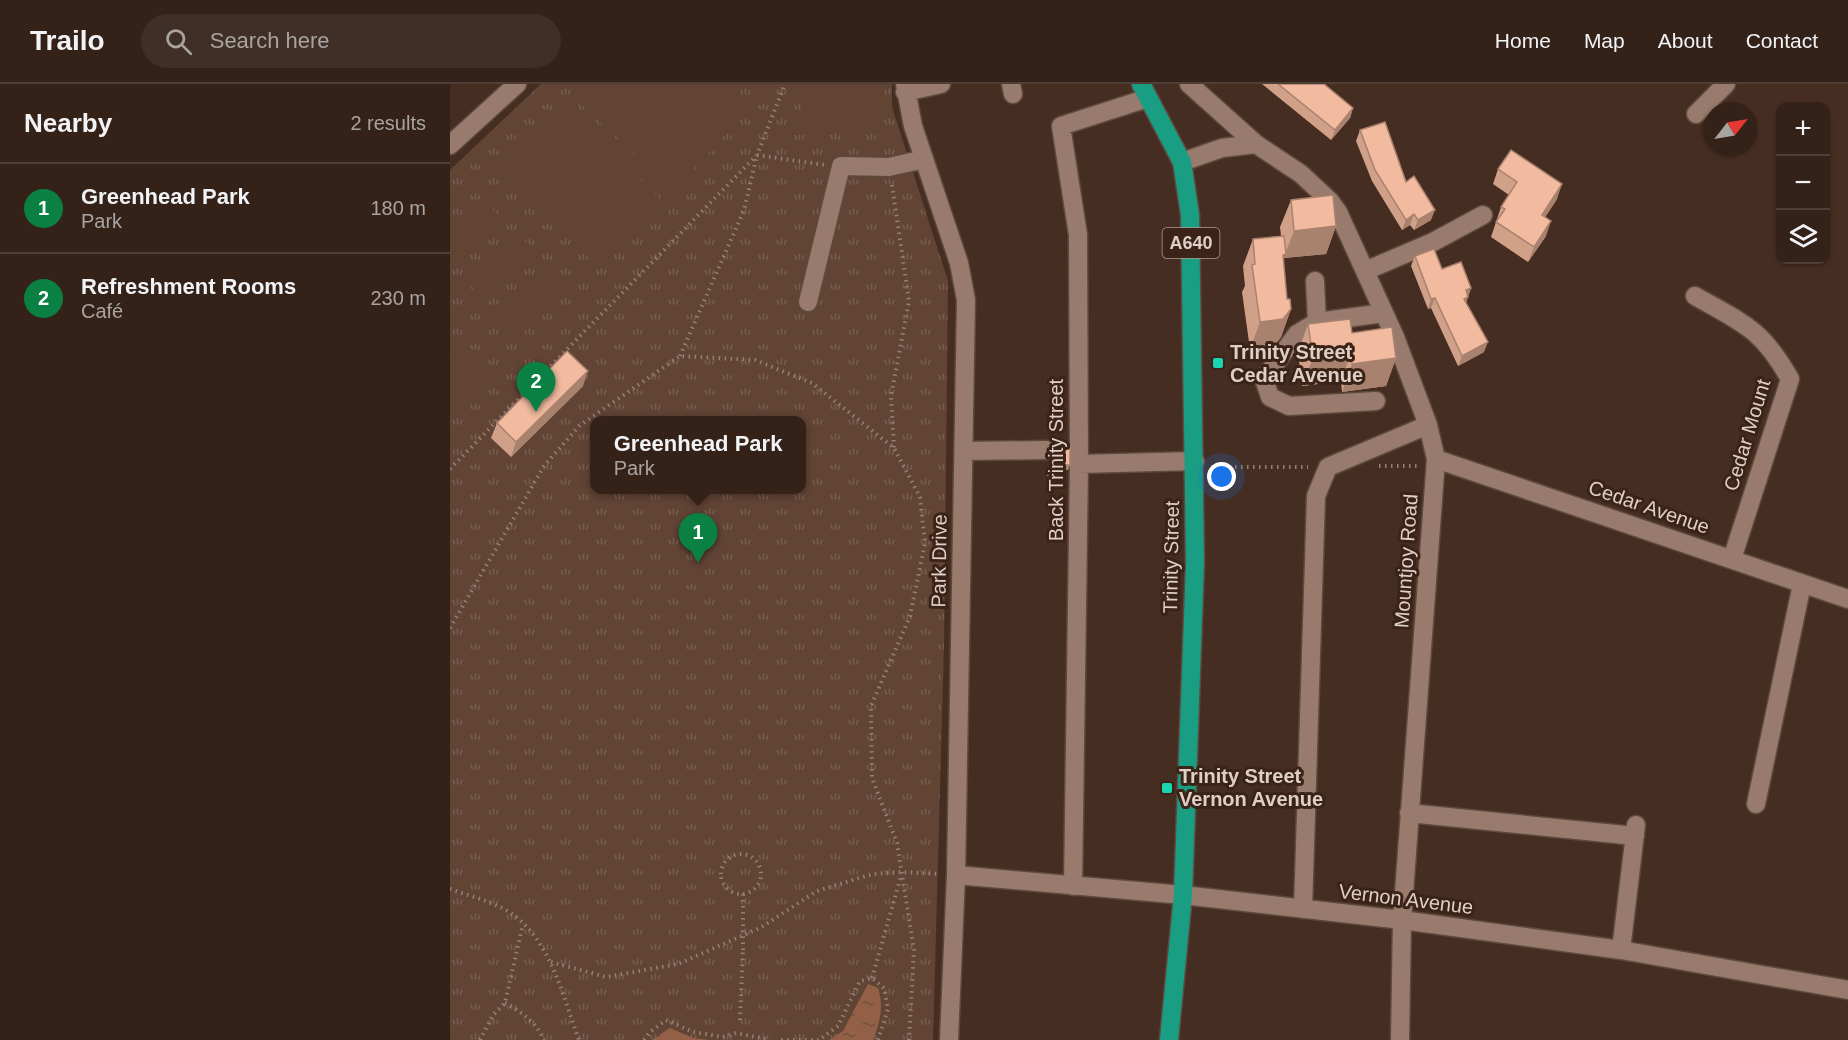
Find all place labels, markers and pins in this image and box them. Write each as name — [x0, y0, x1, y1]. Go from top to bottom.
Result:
place label: Trinity Street Cedar Avenue — [1230, 341, 1363, 386]
marker: Trinity Street Cedar Avenue — [1211, 356, 1225, 370]
pin: 2 — [516, 362, 556, 412]
pin: 1 — [678, 514, 718, 563]
place label: Trinity Street Vernon Avenue — [1179, 765, 1323, 810]
marker: Trinity Street Vernon Avenue — [1160, 781, 1174, 795]

